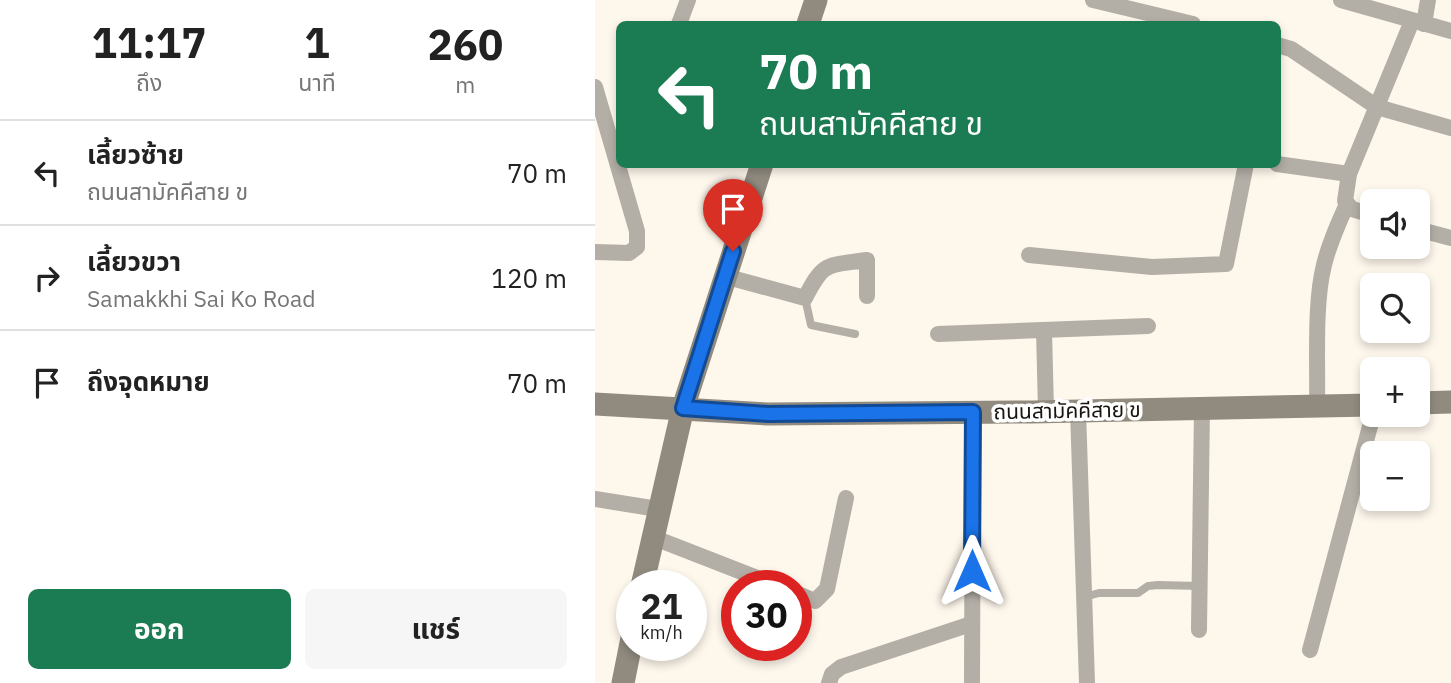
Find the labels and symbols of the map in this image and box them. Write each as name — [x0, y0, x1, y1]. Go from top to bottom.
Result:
pin — [703, 179, 763, 251]
street label: ถนนสามัคคีสาย ข — [993, 395, 1141, 425]
position arrow — [935, 534, 1009, 608]
speed limit sign: 30 — [721, 570, 812, 661]

